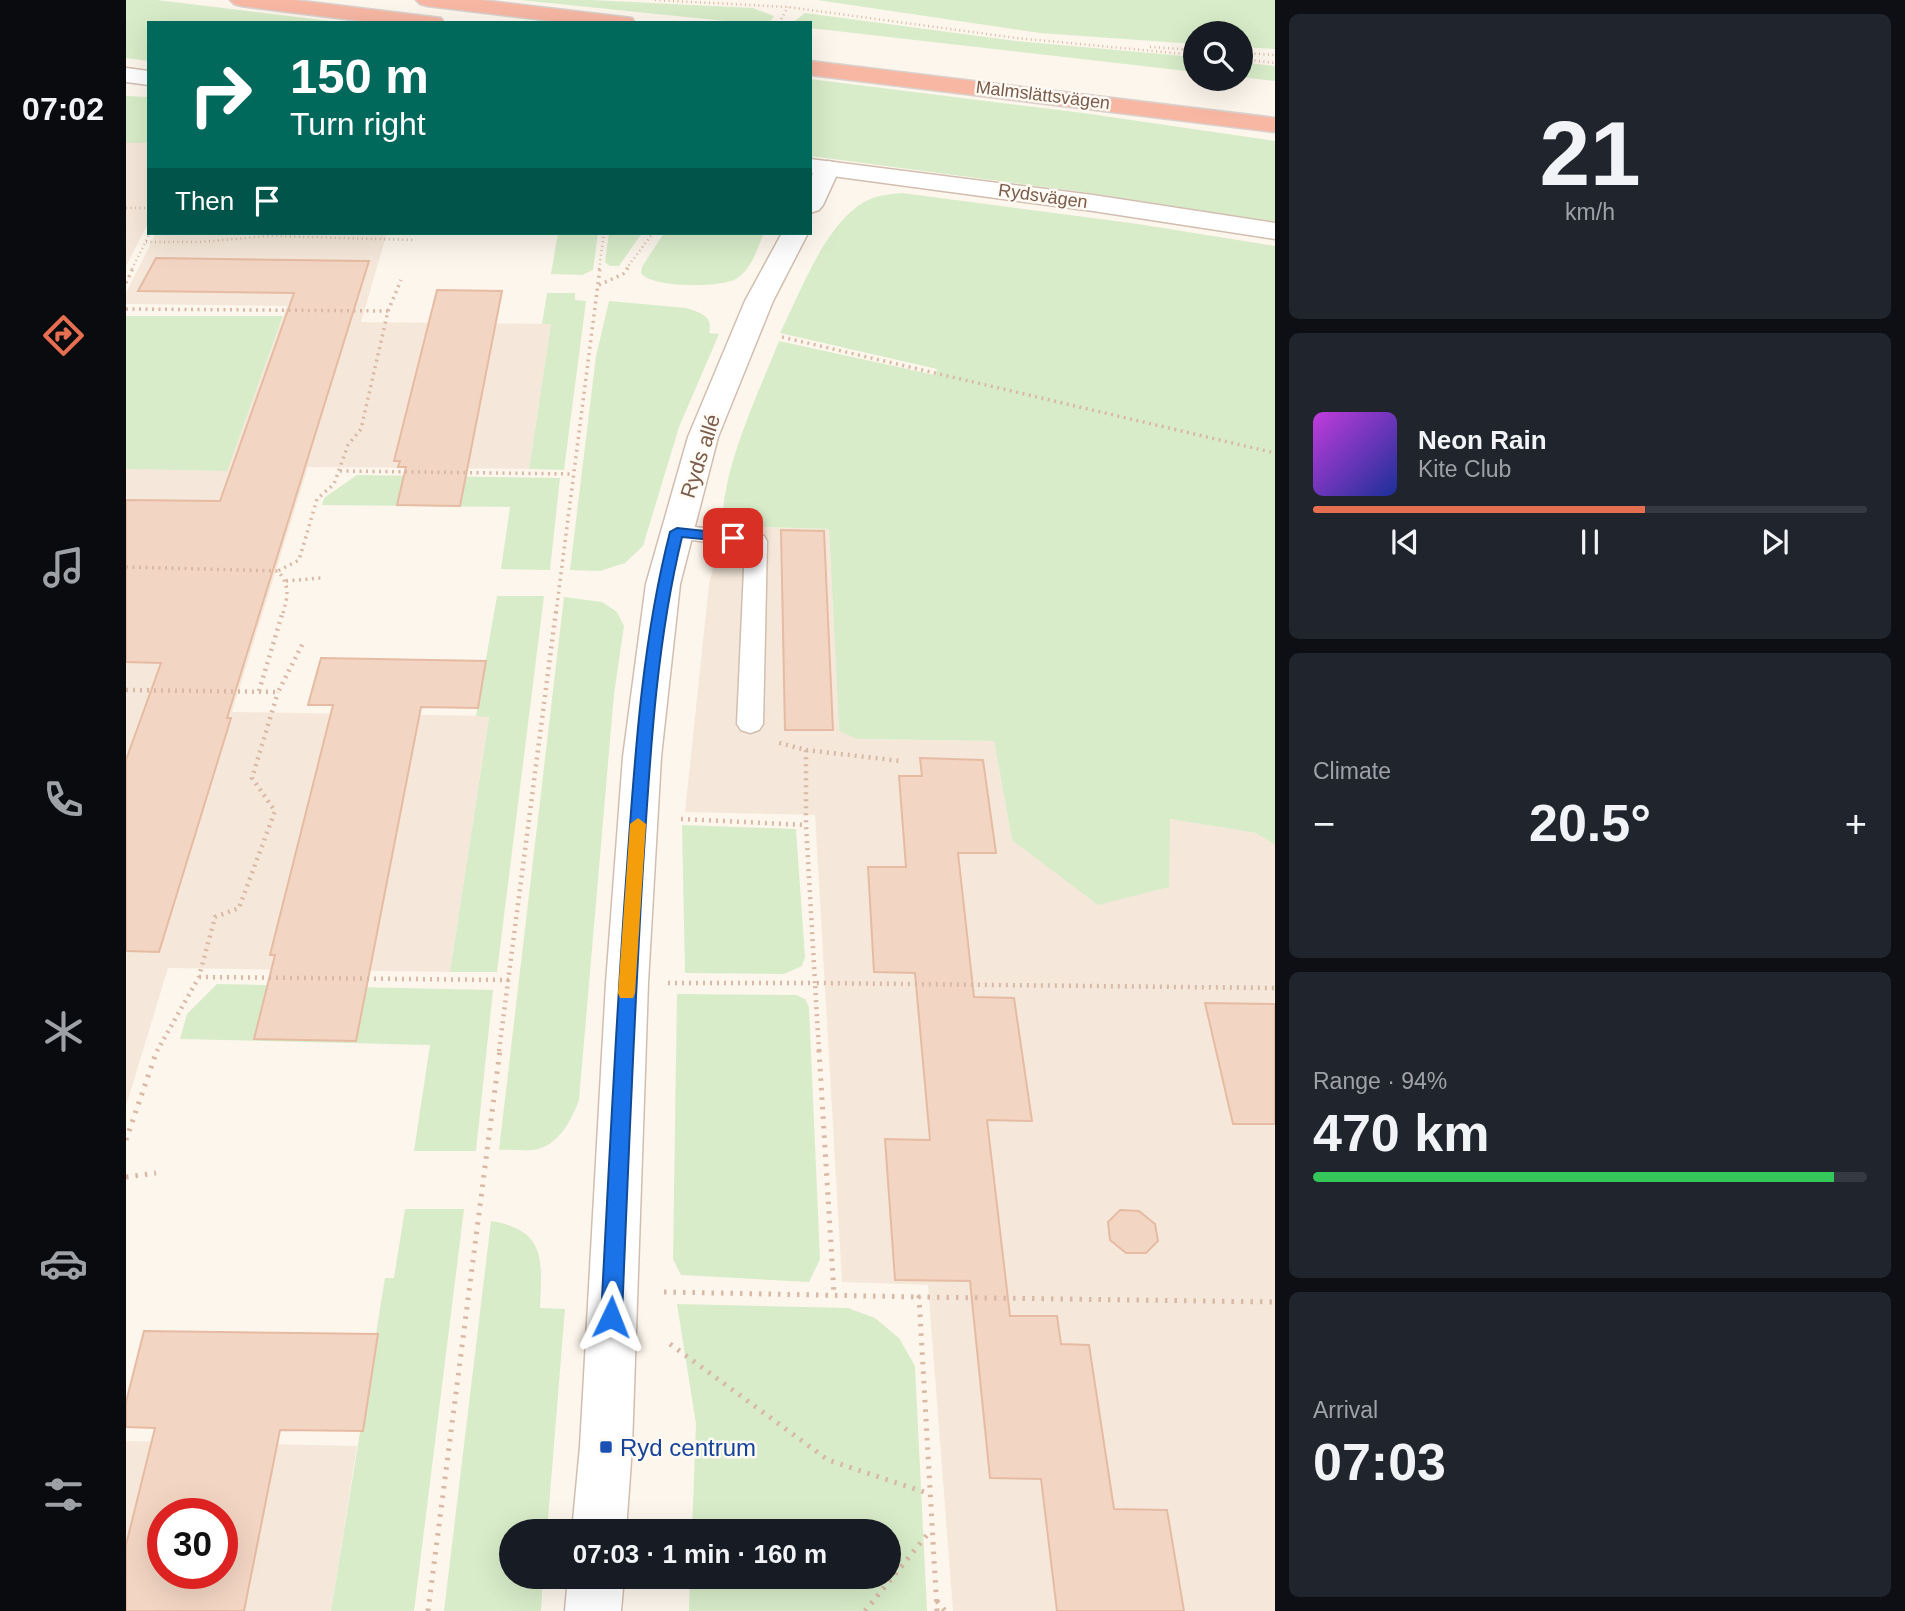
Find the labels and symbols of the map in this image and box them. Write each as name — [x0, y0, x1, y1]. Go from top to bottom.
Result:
street label: Malmslättsvägen — [975, 77, 1111, 113]
street label: Rydsvägen — [997, 180, 1089, 212]
street label: Ryds allé — [676, 411, 724, 501]
pin — [703, 508, 763, 568]
position arrow — [574, 1280, 648, 1354]
place label: Ryd centrum — [620, 1434, 756, 1461]
marker: Ryd centrum — [598, 1439, 614, 1455]
speed limit sign: 30 — [147, 1498, 238, 1589]

